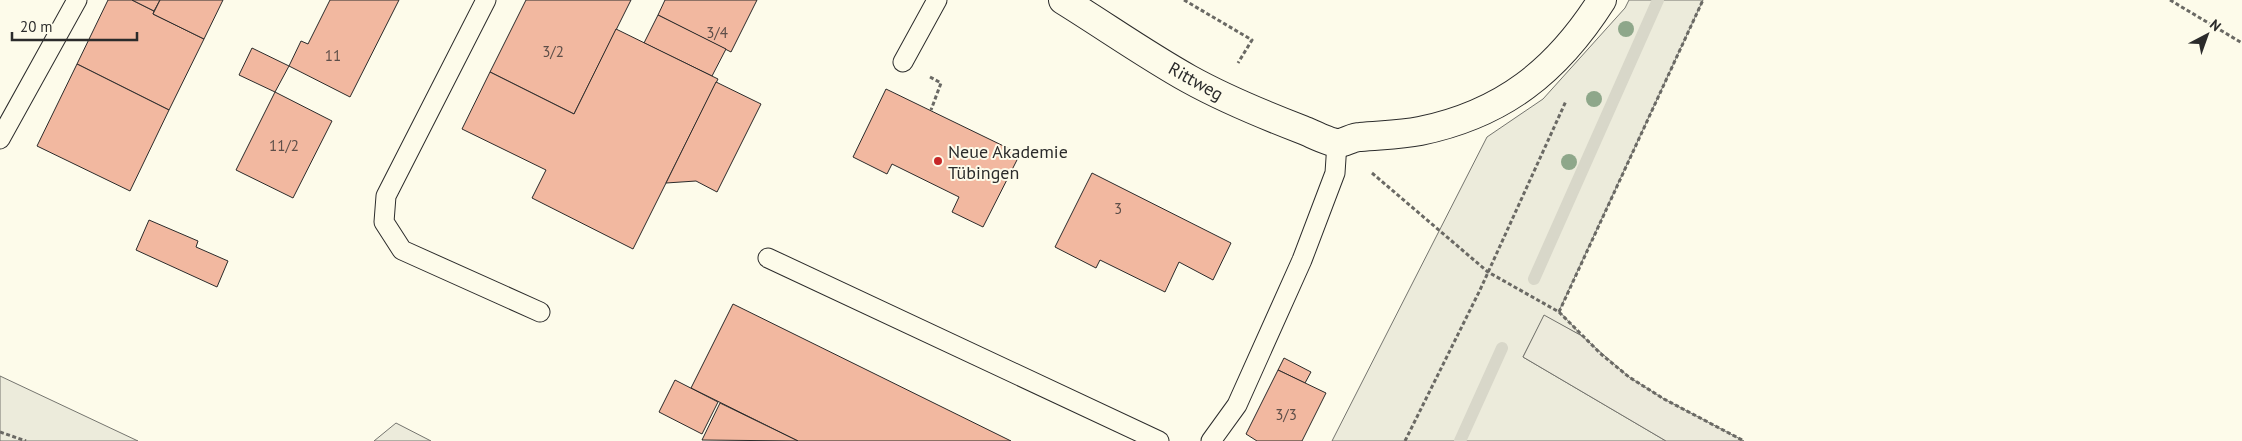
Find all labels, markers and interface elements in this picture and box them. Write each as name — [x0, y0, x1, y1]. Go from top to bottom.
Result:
scale bar — [12, 10, 138, 42]
north arrow — [2182, 10, 2232, 60]
text: N — [2206, 15, 2225, 35]
text: 20 m — [20, 17, 53, 36]
house number: 3/4 — [706, 23, 728, 42]
house number: 3/2 — [542, 42, 564, 61]
house number: 11 — [325, 46, 341, 65]
street label: Rittweg — [1164, 57, 1228, 105]
house number: 11/2 — [269, 136, 299, 155]
place label: Neue Akademie Tübingen — [948, 140, 1068, 184]
marker: Neue Akademie Tübingen — [932, 155, 944, 167]
house number: 3 — [1114, 199, 1122, 218]
house number: 3/3 — [1275, 405, 1297, 424]

